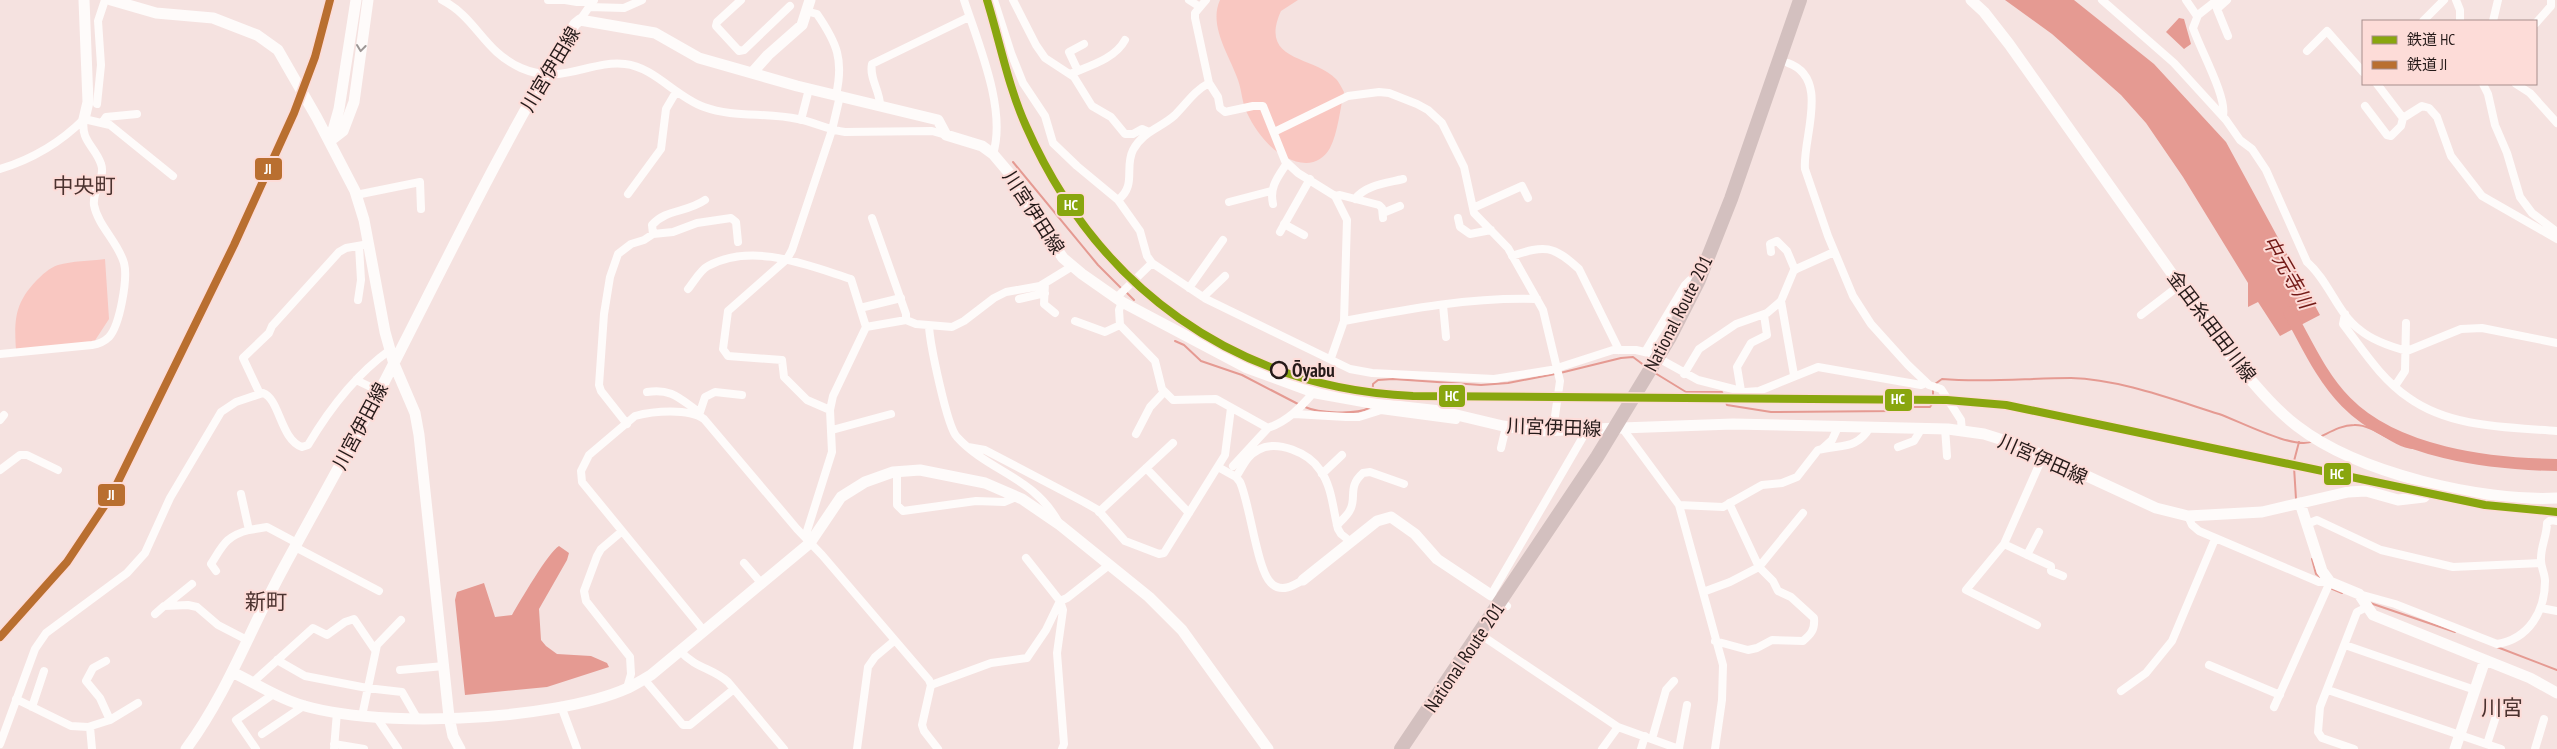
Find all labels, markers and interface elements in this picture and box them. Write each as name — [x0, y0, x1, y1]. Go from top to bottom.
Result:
legend — [2362, 20, 2537, 85]
street label: 川宮伊田線 — [515, 22, 585, 116]
text: 鉄道 HC — [2407, 30, 2455, 49]
one-way arrow — [357, 44, 367, 53]
text: 鉄道 JI — [2407, 55, 2447, 74]
line badge: JI — [254, 157, 283, 181]
text: JI — [263, 160, 272, 178]
street label: 川宮伊田線 — [998, 166, 1070, 258]
district label: 中央町 — [53, 172, 116, 199]
line badge: HC — [1056, 193, 1085, 217]
text: HC — [1064, 196, 1079, 214]
water label: 中元寺川 — [2257, 231, 2320, 315]
street label: National Route 201 — [1638, 251, 1718, 375]
street label: 金田糸田田川線 — [2162, 266, 2262, 386]
place label: Ōyabu — [1292, 358, 1335, 382]
marker: Ōyabu — [1270, 361, 1288, 379]
street label: 川宮伊田線 — [327, 378, 393, 474]
line badge: HC — [1438, 384, 1466, 408]
text: HC — [1445, 387, 1460, 405]
line badge: HC — [1884, 388, 1913, 412]
text: HC — [1891, 390, 1906, 408]
street label: 川宮伊田線 — [1506, 413, 1602, 441]
street label: 川宮伊田線 — [1995, 429, 2091, 489]
line badge: HC — [2323, 462, 2352, 486]
text: HC — [2330, 465, 2345, 483]
line badge: JI — [97, 483, 126, 507]
text: JI — [106, 486, 115, 504]
district label: 新町 — [245, 588, 287, 615]
street label: National Route 201 — [1418, 598, 1510, 716]
district label: 川宮 — [2481, 694, 2523, 721]

